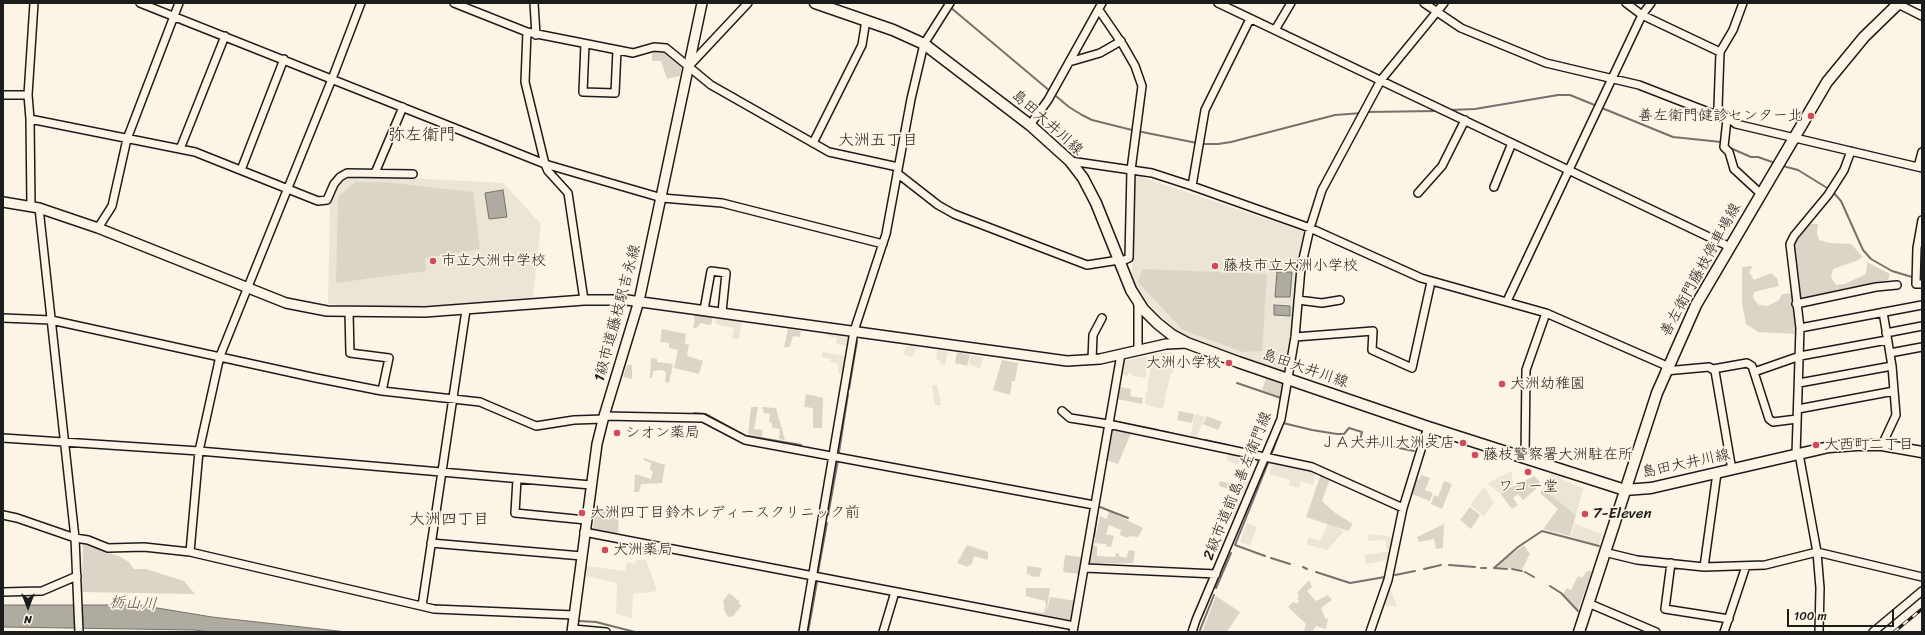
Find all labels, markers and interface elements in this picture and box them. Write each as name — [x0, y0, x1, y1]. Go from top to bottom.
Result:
street label: 島田大井川線 — [1008, 86, 1086, 160]
place label: 善左衛門健診センター北 — [1638, 107, 1803, 125]
marker: 善左衛門健診センター北 — [1806, 111, 1816, 121]
district label: 弥左衛門 — [388, 126, 456, 146]
district label: 大洲五丁目 — [838, 131, 918, 151]
street label: 善左衛門藤枝停車場線 — [1657, 200, 1745, 340]
street label: 1級市道藤枝駅吉永線 — [591, 242, 645, 384]
place label: 市立大洲中学校 — [441, 252, 546, 270]
marker: 市立大洲中学校 — [428, 256, 438, 266]
place label: 藤枝市立大洲小学校 — [1223, 257, 1358, 275]
marker: 藤枝市立大洲小学校 — [1210, 261, 1220, 271]
street label: 島田大井川線 — [1260, 346, 1350, 392]
place label: 大洲小学校 — [1146, 354, 1221, 372]
marker: 大洲小学校 — [1224, 358, 1234, 368]
place label: 大洲幼稚園 — [1510, 375, 1585, 393]
marker: 大洲幼稚園 — [1497, 379, 1507, 389]
street label: 2級市道前島善左衛門線 — [1200, 409, 1276, 563]
place label: シオン薬局 — [625, 424, 700, 442]
marker: シオン薬局 — [612, 428, 622, 438]
place label: ＪＡ大井川大洲支店 — [1320, 434, 1455, 452]
place label: 大西町二丁目 — [1824, 436, 1914, 454]
marker: ＪＡ大井川大洲支店 — [1458, 438, 1468, 448]
marker: 大西町二丁目 — [1811, 440, 1821, 450]
place label: 藤枝警察署大洲駐在所 — [1483, 446, 1633, 464]
street label: 島田大井川線 — [1640, 446, 1732, 482]
marker: 藤枝警察署大洲駐在所 — [1470, 450, 1480, 460]
marker: ワコー堂 — [1523, 467, 1533, 477]
place label: ワコー堂 — [1498, 478, 1558, 496]
place label: 大洲四丁目鈴木レディースクリニック前 — [590, 504, 860, 522]
place label: 7-Eleven — [1593, 505, 1652, 523]
marker: 大洲四丁目鈴木レディースクリニック前 — [577, 508, 587, 518]
marker: 7-Eleven — [1580, 509, 1590, 519]
district label: 大洲四丁目 — [409, 510, 489, 530]
place label: 大洲薬局 — [613, 541, 673, 559]
marker: 大洲薬局 — [600, 545, 610, 555]
north arrow — [8, 587, 48, 627]
water label: 栃山川 — [109, 593, 157, 615]
scale bar — [1789, 601, 1896, 627]
text: 100 m — [1794, 605, 1827, 627]
text: N — [24, 610, 32, 629]

